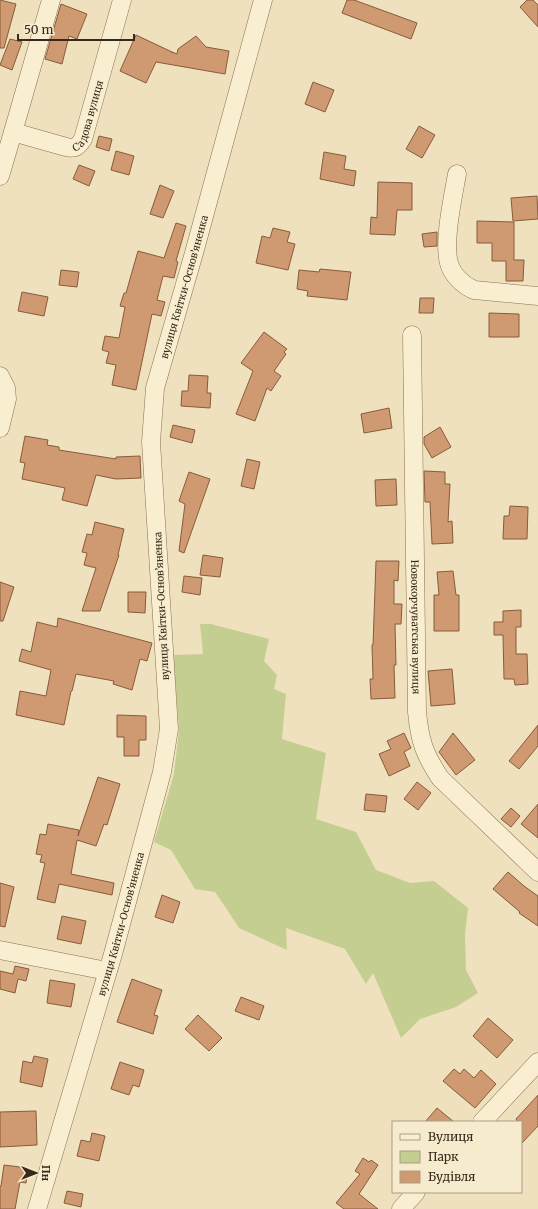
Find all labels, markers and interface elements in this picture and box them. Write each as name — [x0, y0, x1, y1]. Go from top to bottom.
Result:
scale bar — [18, 16, 134, 42]
text: 50 m — [24, 22, 53, 37]
street label: Садова вулиця — [70, 79, 106, 155]
street label: вулиця Квітки-Основ’яненка — [158, 213, 211, 360]
street label: вулиця Квітки-Основ’яненка — [151, 531, 172, 681]
street label: Новокорчуватська вулиця — [408, 560, 423, 694]
street label: вулиця Квітки-Основ’яненка — [95, 850, 147, 998]
legend — [392, 1121, 522, 1193]
text: Вулиця — [428, 1129, 473, 1144]
text: Парк — [428, 1149, 459, 1164]
north arrow — [16, 1153, 56, 1193]
text: Пн — [39, 1165, 53, 1182]
text: Будівля — [428, 1169, 475, 1184]

